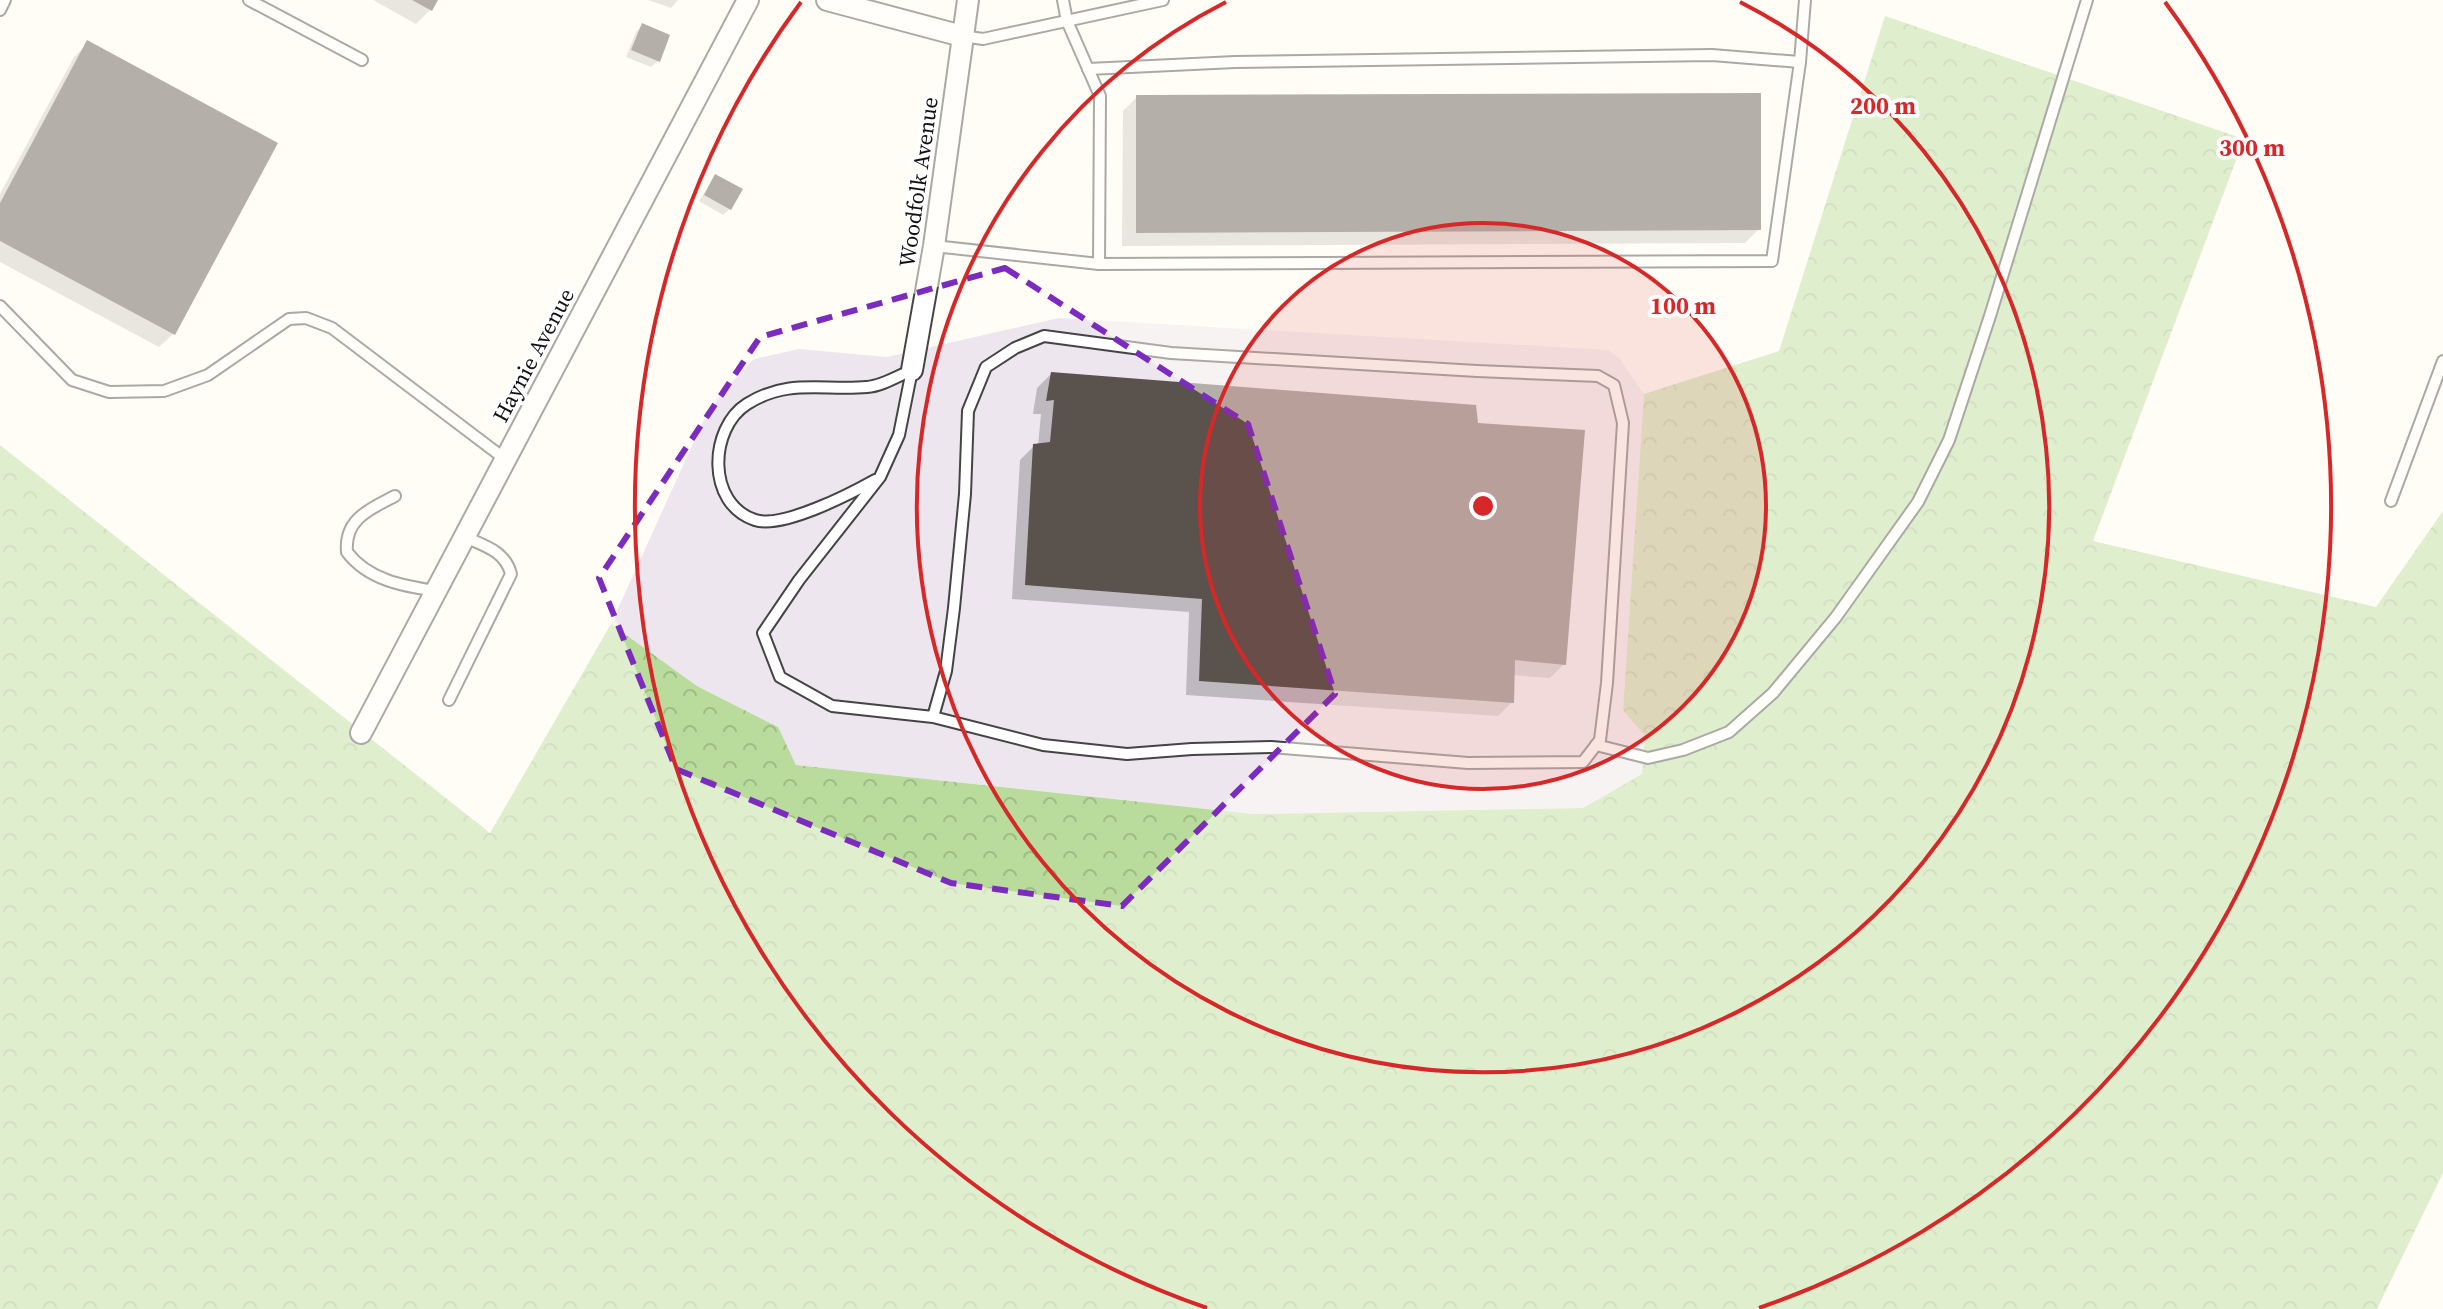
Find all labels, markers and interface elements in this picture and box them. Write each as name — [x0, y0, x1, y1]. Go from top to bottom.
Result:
text: 200 m — [1850, 89, 1916, 122]
street label: Woodfolk Avenue — [891, 95, 945, 269]
text: 300 m — [2219, 131, 2285, 164]
street label: Haynie Avenue — [485, 283, 581, 427]
text: 100 m — [1650, 289, 1716, 322]
centre of rings — [1469, 492, 1497, 520]

